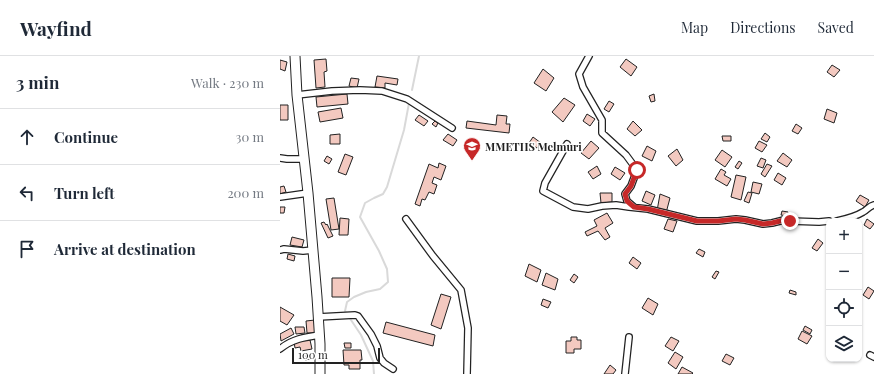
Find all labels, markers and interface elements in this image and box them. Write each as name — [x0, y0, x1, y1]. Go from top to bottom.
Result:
text: Wayfind — [20, 15, 92, 41]
text: Map — [681, 18, 708, 37]
text: Directions — [730, 18, 796, 37]
text: Saved — [818, 18, 854, 37]
text: 3 min — [16, 71, 59, 93]
text: Walk · 230 m — [191, 74, 264, 91]
icon: ahead — [16, 126, 38, 148]
text: Continue — [54, 127, 118, 147]
text: 30 m — [236, 128, 264, 145]
school or university icon: MMETHS Melmuri — [462, 136, 482, 161]
place label: MMETHS Melmuri — [485, 139, 582, 154]
route start — [628, 161, 646, 179]
icon: left — [16, 182, 38, 204]
text: Turn left — [54, 183, 115, 203]
text: 200 m — [227, 184, 264, 201]
route end — [781, 212, 799, 230]
map controls — [826, 218, 862, 362]
button: + — [826, 218, 862, 254]
icon: arrive — [16, 238, 38, 260]
text: Arrive at destination — [54, 239, 196, 259]
button: − — [826, 254, 862, 290]
button: locate — [826, 290, 862, 326]
button: layers — [826, 326, 862, 362]
scale bar — [292, 346, 380, 365]
text: 100 m — [298, 347, 328, 362]

